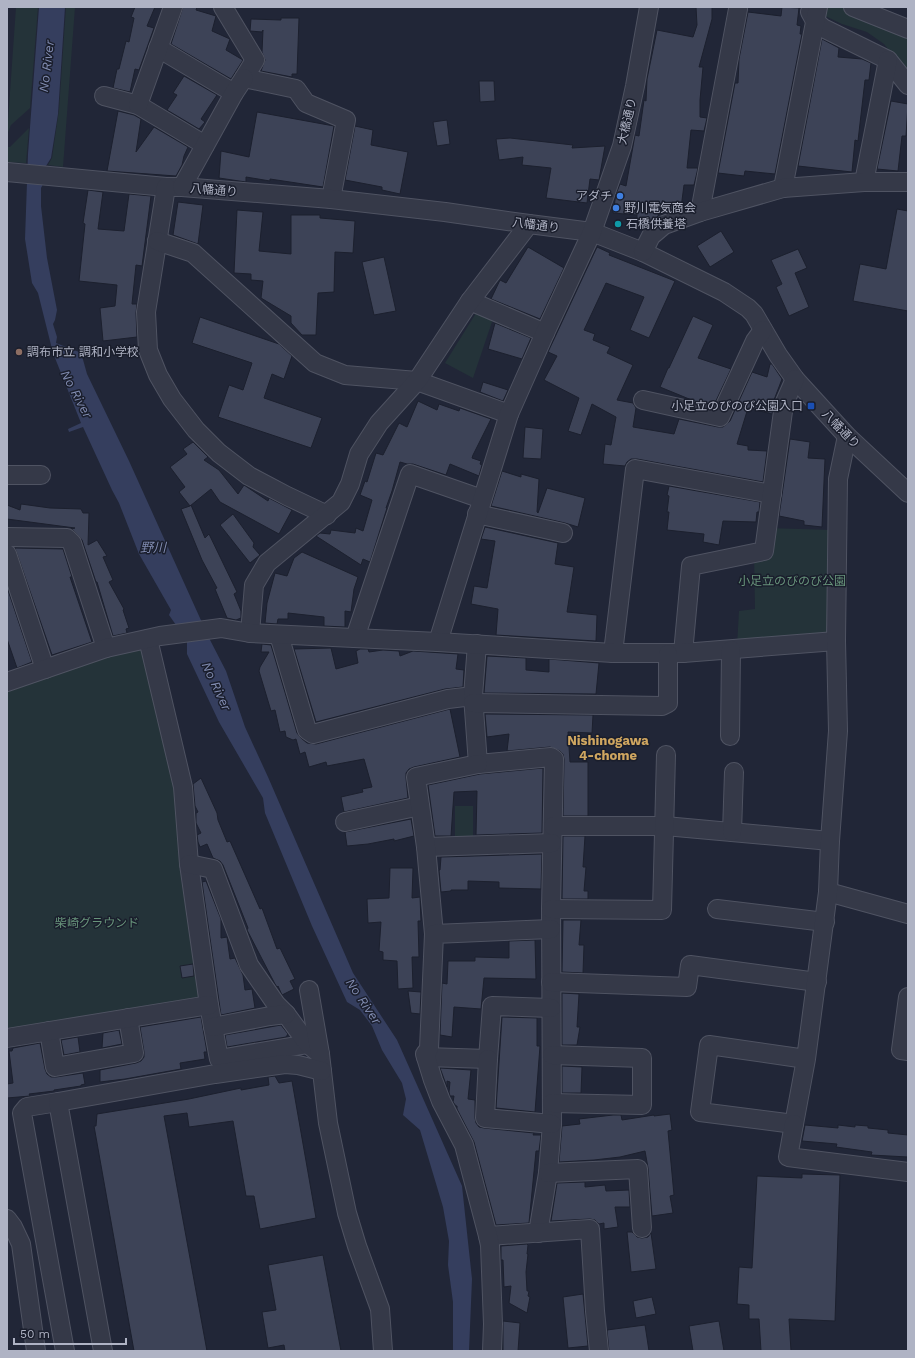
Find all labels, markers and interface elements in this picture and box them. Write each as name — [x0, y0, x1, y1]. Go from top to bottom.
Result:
water label: No River — [36, 38, 57, 93]
street label: 大橋通り — [615, 96, 639, 146]
street label: 八幡通り — [189, 181, 239, 199]
place label: アダチ — [576, 189, 612, 203]
marker: アダチ — [615, 191, 625, 201]
place label: 野川電気商会 — [624, 201, 696, 215]
marker: 野川電気商会 — [611, 203, 621, 213]
street label: 八幡通り — [511, 215, 561, 235]
place label: 石橋供養塔 — [626, 217, 686, 231]
marker: 石橋供養塔 — [613, 219, 623, 229]
place label: 調布市立 調和小学校 — [27, 345, 139, 359]
marker: 調布市立 調和小学校 — [14, 347, 24, 357]
water label: No River — [58, 368, 96, 422]
place label: 小足立のびのび公園入口 — [671, 399, 803, 413]
marker: 小足立のびのび公園入口 — [806, 401, 816, 411]
street label: 八幡通り — [819, 407, 863, 451]
water label: 野川 — [140, 540, 168, 555]
park label: 小足立のびのび公園 — [738, 574, 846, 588]
water label: No River — [199, 659, 235, 714]
district label: Nishinogawa 4-chome — [567, 733, 649, 763]
park label: 柴崎グラウンド — [55, 916, 139, 930]
water label: No River — [343, 976, 385, 1028]
scale bar — [14, 1320, 126, 1346]
text: 50 m — [20, 1327, 50, 1341]

